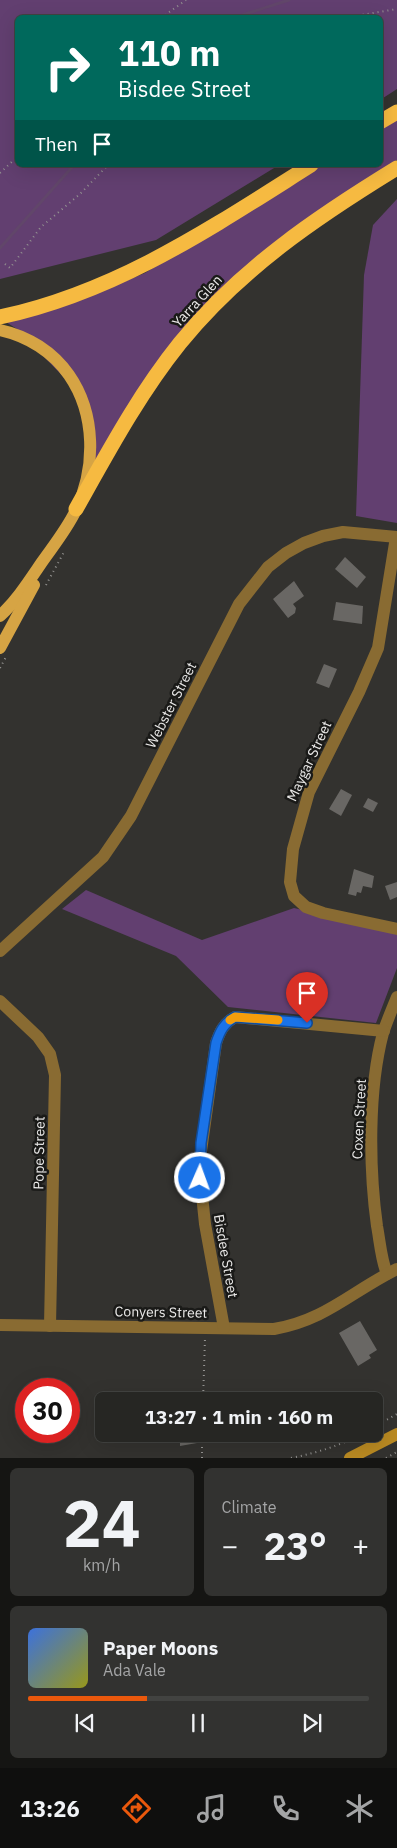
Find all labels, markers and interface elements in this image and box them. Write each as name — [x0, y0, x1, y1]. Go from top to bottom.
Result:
text: 110 m — [118, 30, 221, 76]
icon: right — [35, 35, 100, 100]
text: Bisdee Street — [118, 74, 251, 103]
icon: arrive — [88, 130, 116, 158]
text: Then — [35, 132, 78, 156]
street label: Yarra Glen — [168, 271, 226, 331]
street label: Webster Street — [142, 659, 200, 751]
street label: Maygar Street — [282, 718, 336, 804]
pin — [286, 972, 328, 1023]
icon: arrive — [293, 979, 321, 1007]
street label: Coxen Street — [348, 1078, 370, 1160]
street label: Pope Street — [29, 1116, 49, 1190]
position arrow — [173, 1151, 225, 1203]
street label: Bisdee Street — [210, 1213, 242, 1299]
street label: Conyers Street — [115, 1302, 208, 1322]
speed limit sign: 30 — [15, 1378, 80, 1443]
text: 13:27 · 1 min · 160 m — [145, 1405, 333, 1429]
text: 24 — [63, 1480, 141, 1565]
text: Climate — [222, 1497, 277, 1517]
text: 23° — [264, 1521, 327, 1570]
text: − — [222, 1527, 238, 1564]
text: + — [352, 1527, 369, 1564]
text: km/h — [83, 1555, 121, 1575]
text: Paper Moons — [103, 1636, 218, 1660]
text: Ada Vale — [103, 1660, 166, 1680]
icon: previous — [71, 1709, 99, 1737]
icon: pause — [184, 1709, 212, 1737]
icon: next — [298, 1709, 326, 1737]
icon: directions — [119, 1791, 154, 1826]
icon: music — [194, 1791, 229, 1826]
icon: phone — [268, 1791, 303, 1826]
icon: climate — [342, 1791, 377, 1826]
text: 13:26 — [20, 1794, 80, 1823]

